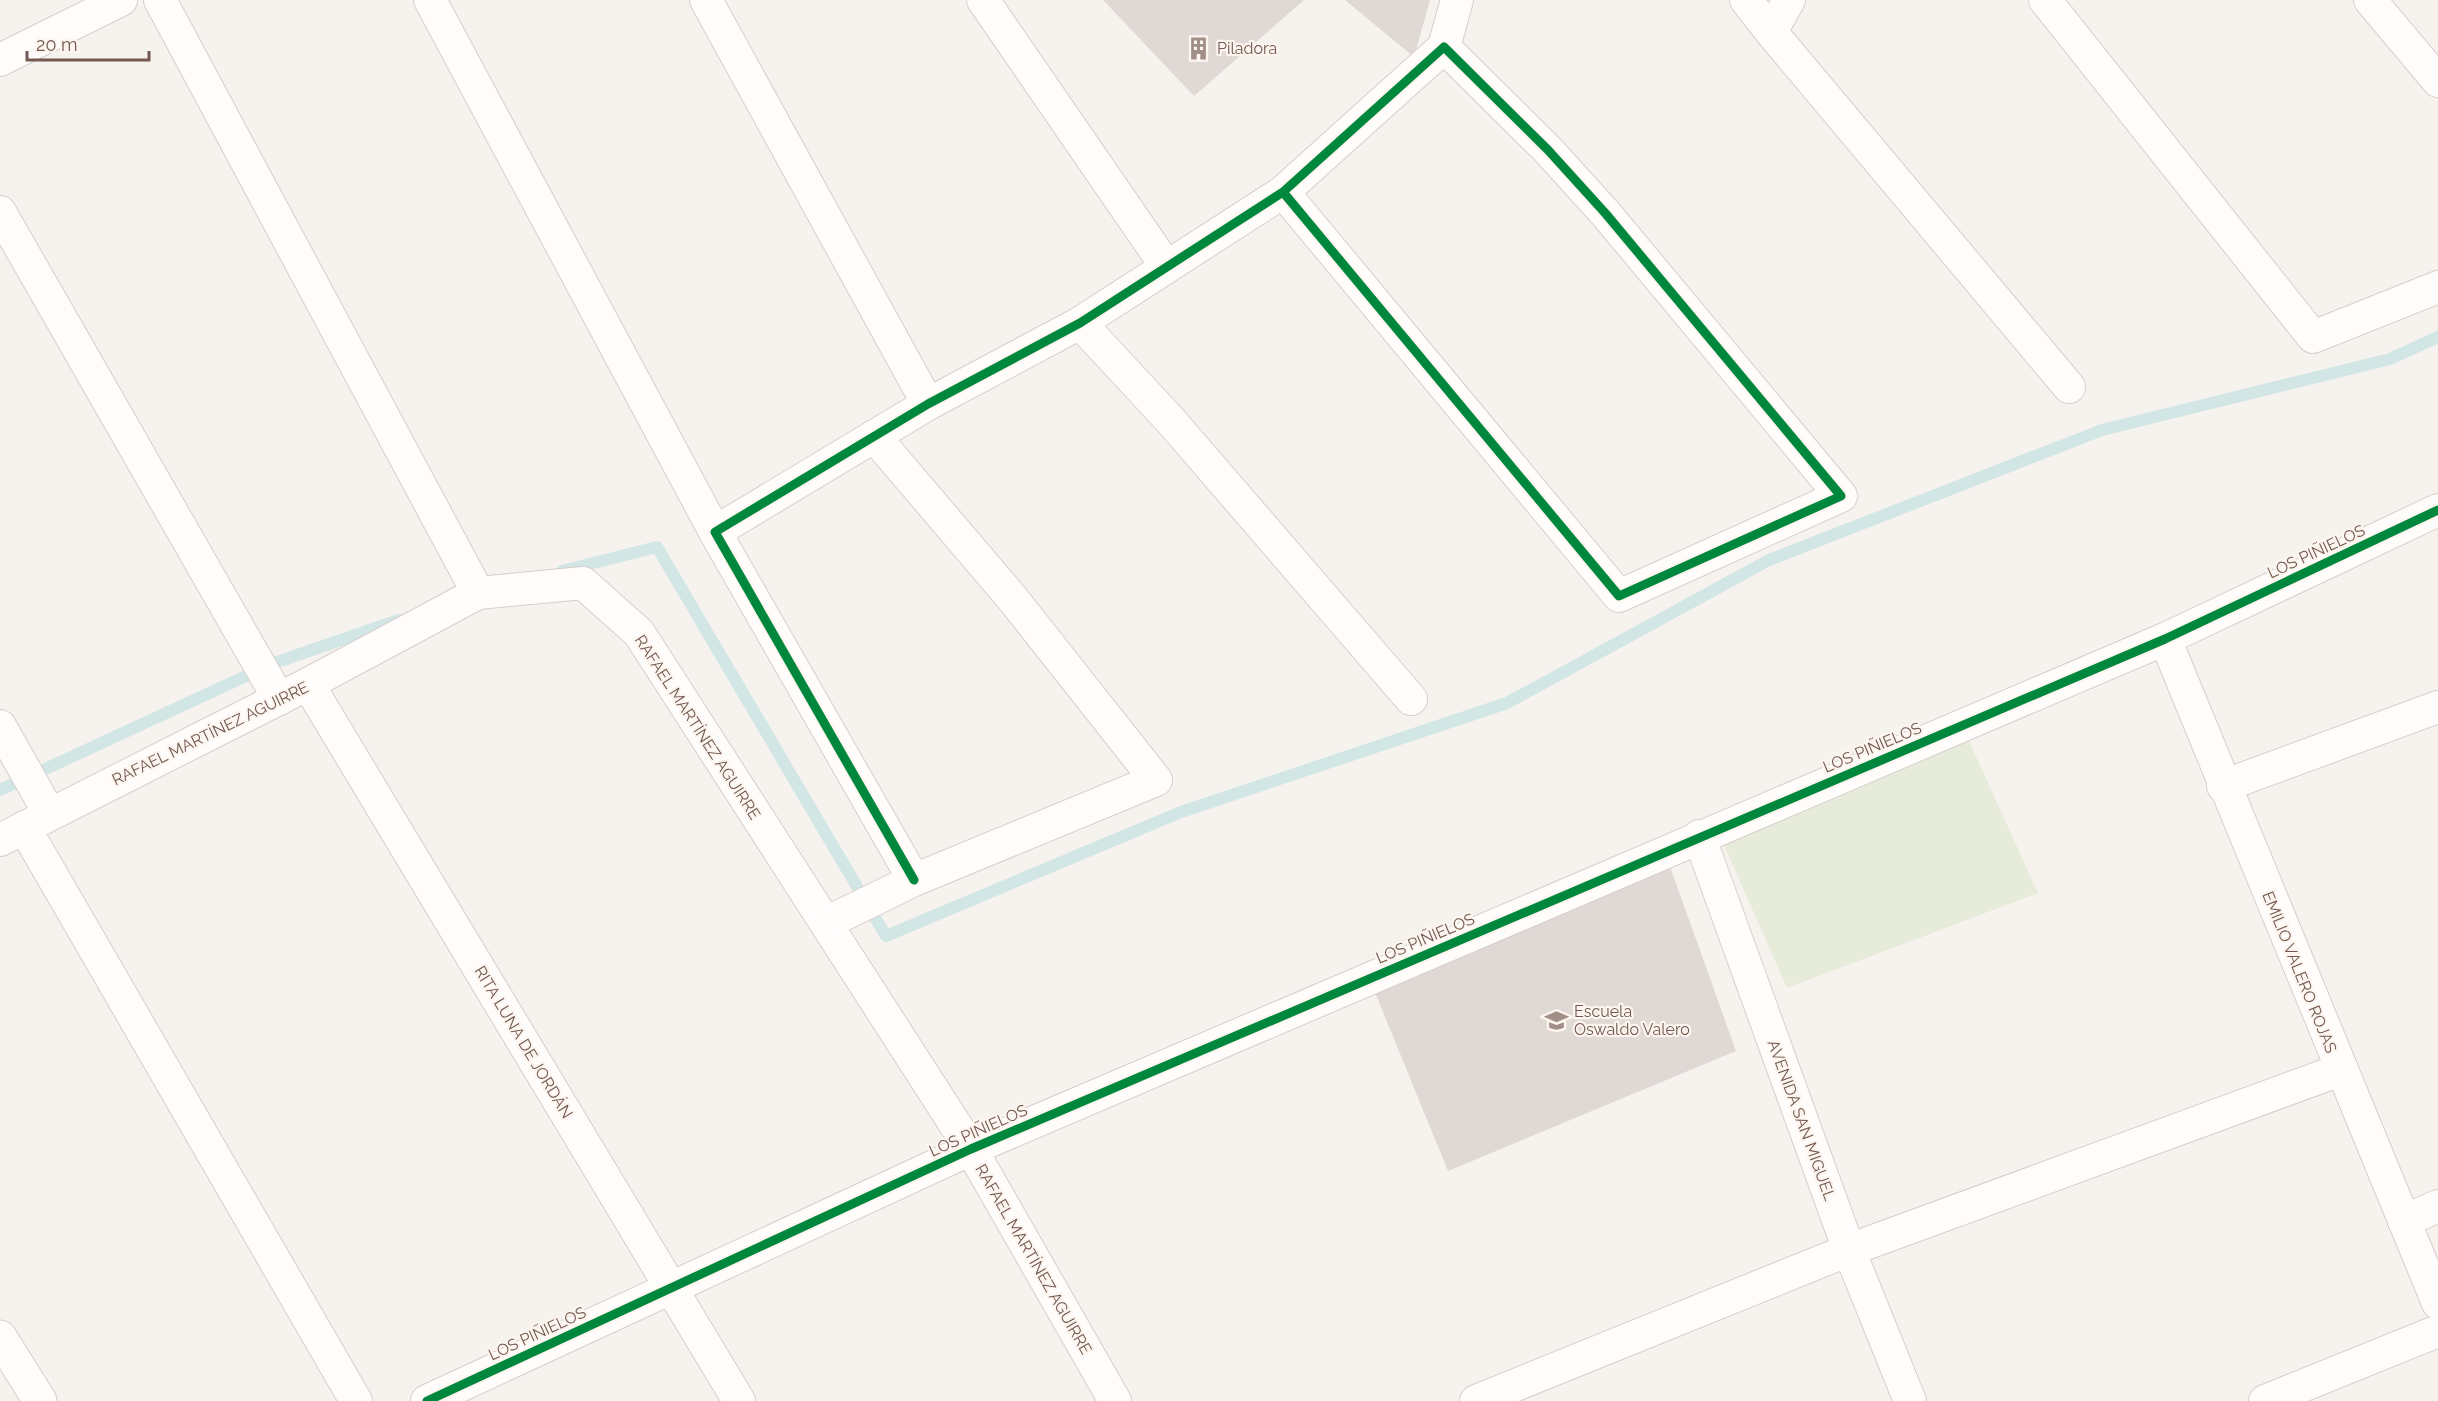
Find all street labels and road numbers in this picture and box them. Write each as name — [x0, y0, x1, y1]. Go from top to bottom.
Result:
street label: LOS PIÑIELOS — [2264, 520, 2368, 582]
street label: RAFAEL MARTÍNEZ AGUIRRE — [631, 631, 765, 823]
street label: RAFAEL MARTÍNEZ AGUIRRE — [108, 676, 312, 789]
street label: LOS PIÑIELOS — [1820, 717, 1925, 777]
street label: EMILIO VALERO ROJAS — [2258, 889, 2341, 1056]
street label: LOS PIÑIELOS — [1373, 908, 1478, 968]
street label: RITA LUNA DE JORDÁN — [471, 962, 577, 1122]
street label: AVENIDA SAN MIGUEL — [1764, 1037, 1840, 1204]
street label: LOS PIÑIELOS — [926, 1099, 1030, 1161]
street label: RAFAEL MARTÍNEZ AGUIRRE — [971, 1160, 1097, 1358]
street label: LOS PIÑIELOS — [485, 1302, 589, 1364]

